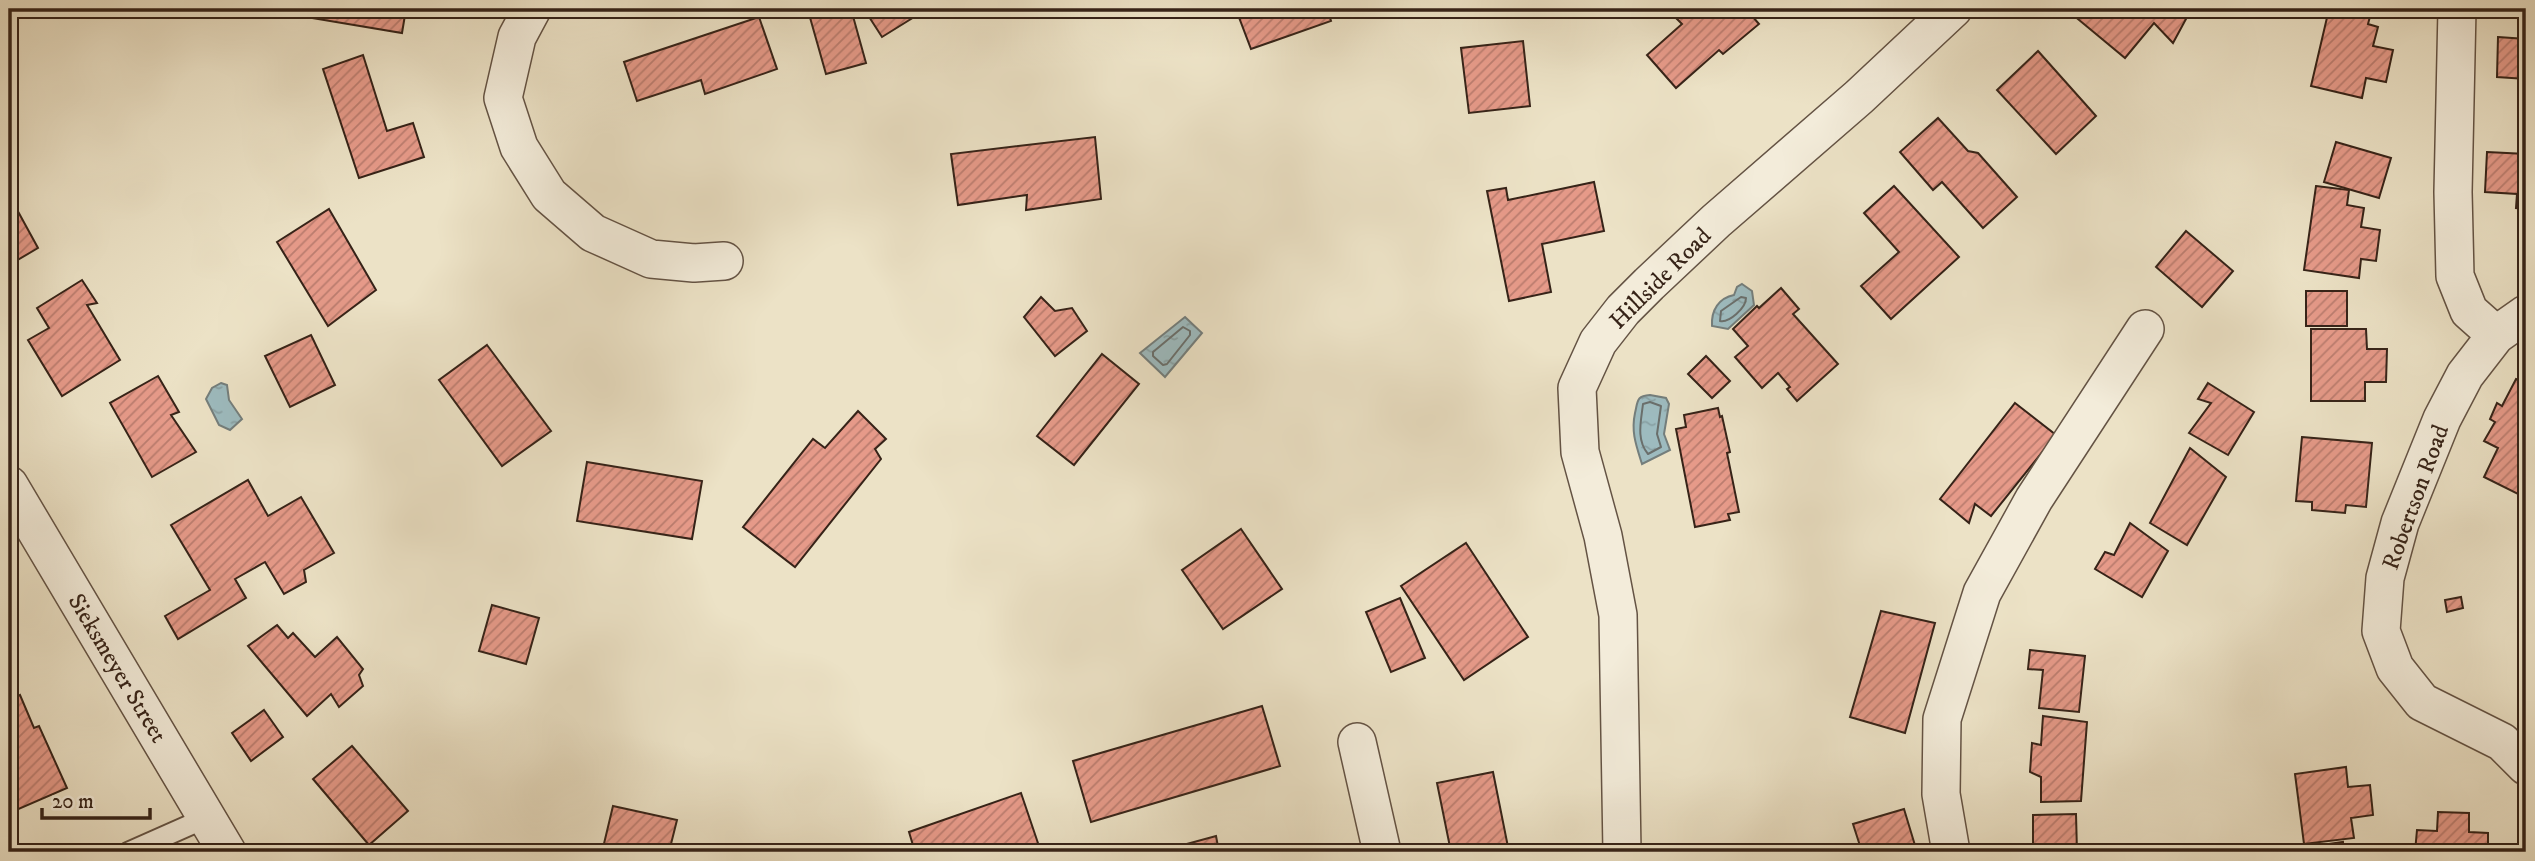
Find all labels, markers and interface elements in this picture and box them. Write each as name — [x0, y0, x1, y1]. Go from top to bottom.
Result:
street label: Hillside Road — [1604, 222, 1718, 336]
street label: Robertson Road — [2376, 421, 2456, 574]
street label: Sieksmeyer Street — [61, 588, 174, 749]
scale bar — [42, 777, 150, 821]
text: 20 m — [52, 789, 94, 815]

